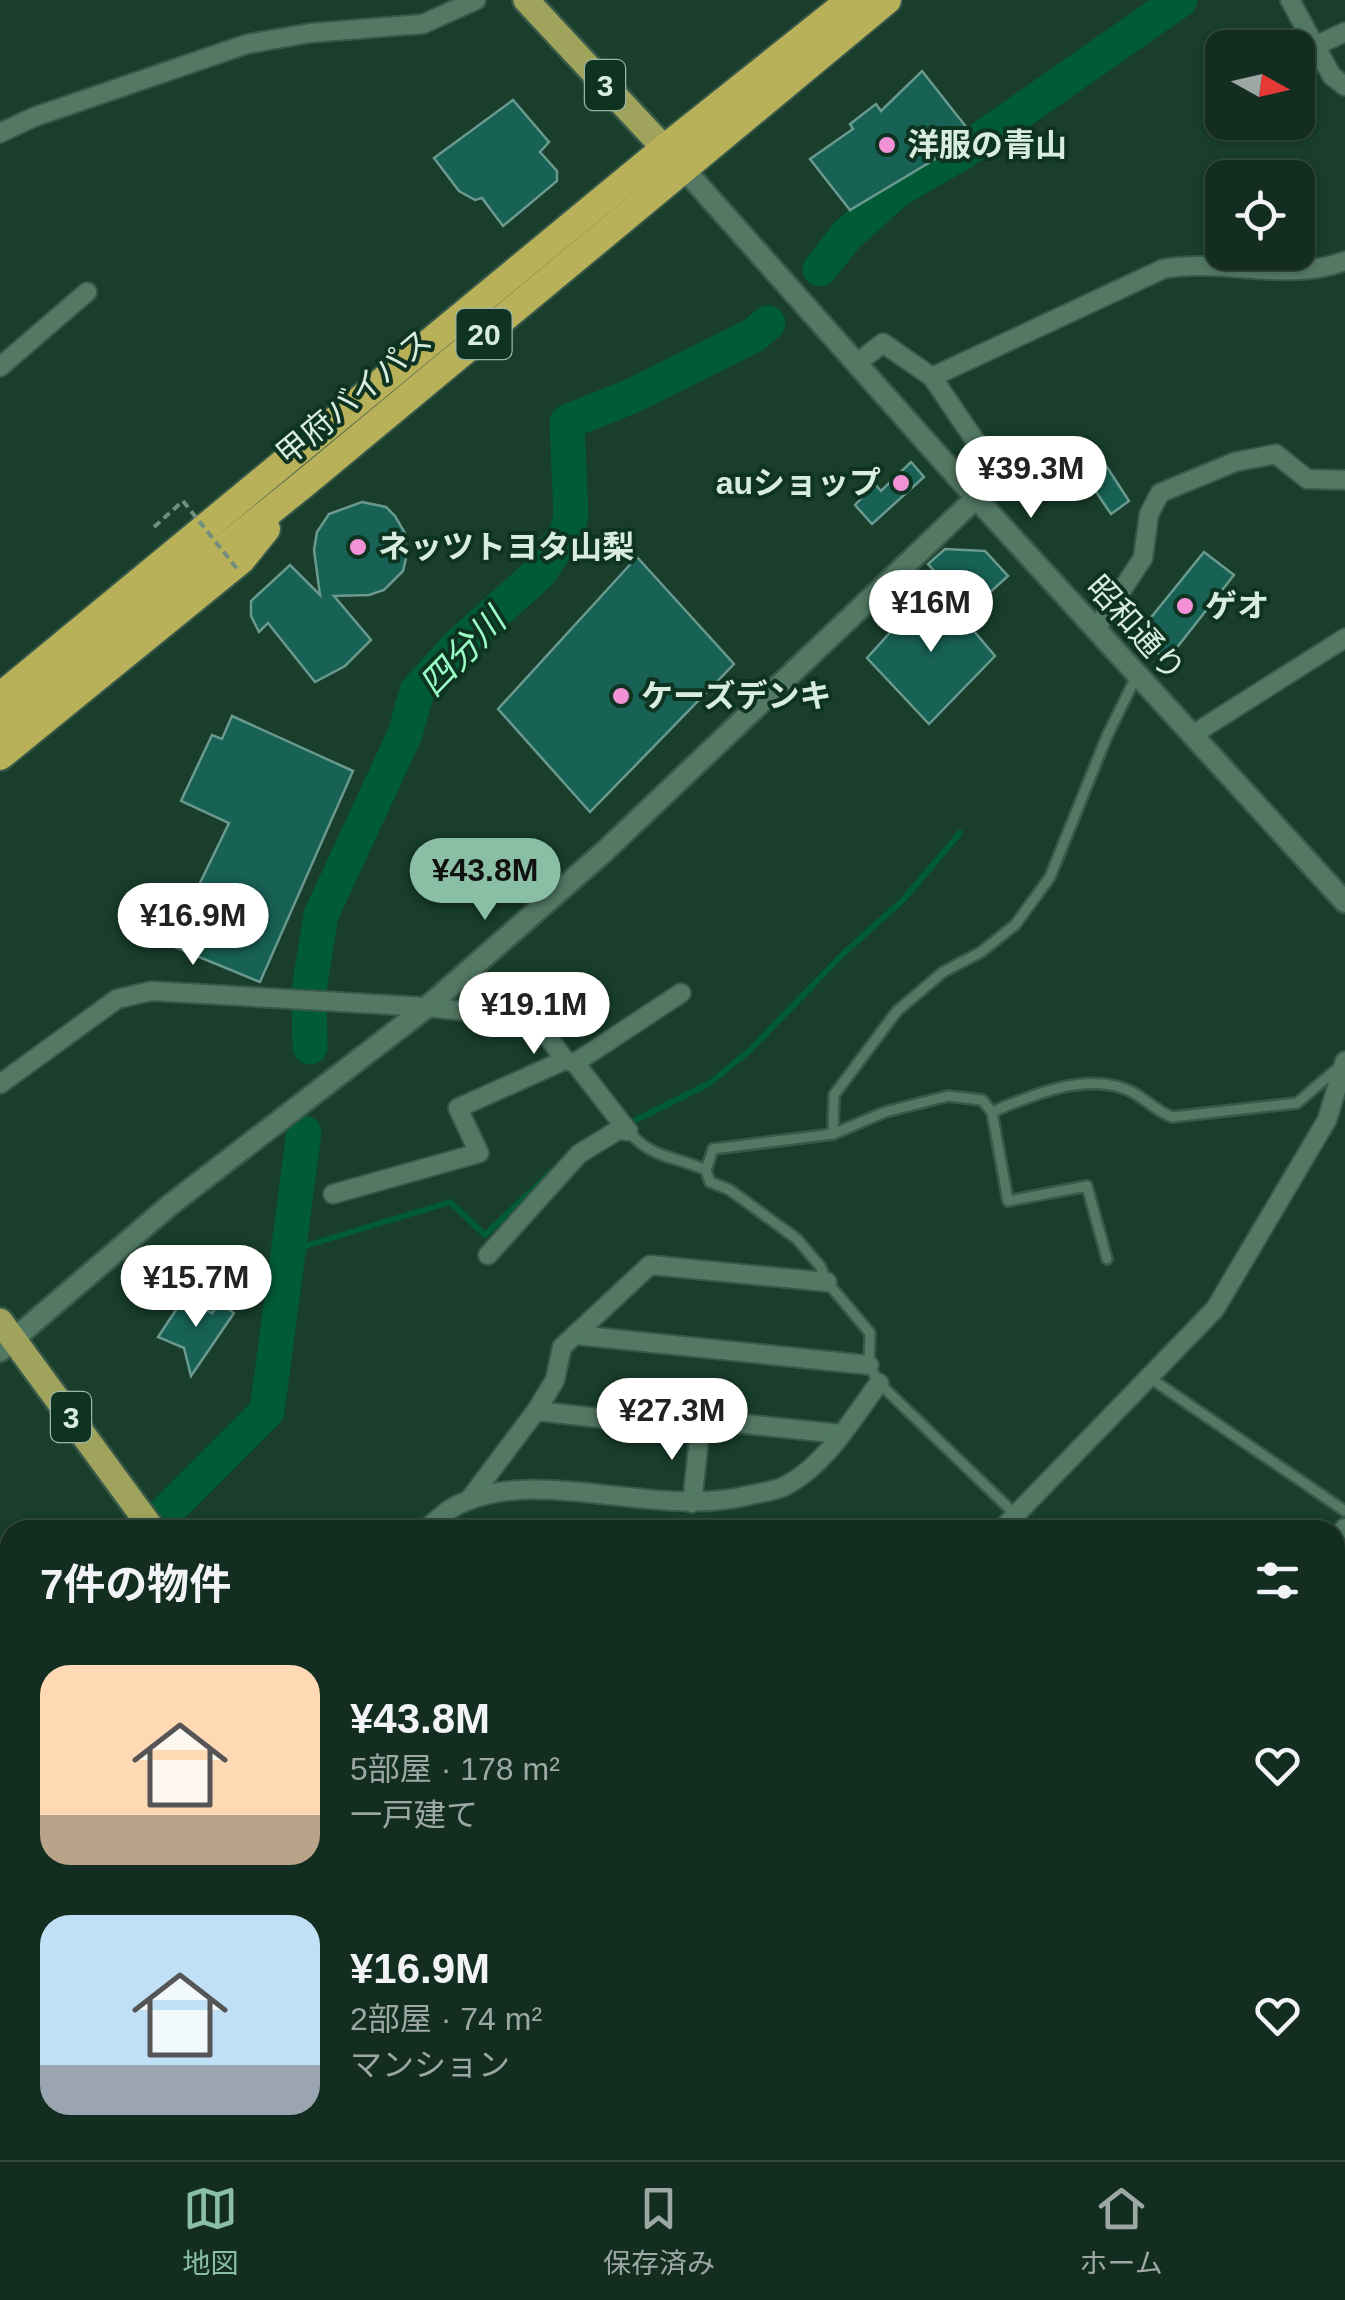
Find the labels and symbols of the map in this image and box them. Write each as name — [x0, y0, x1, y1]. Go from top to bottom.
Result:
north arrow — [1205, 30, 1315, 140]
road number: 3 — [585, 60, 625, 110]
place label: 洋服の青山 — [907, 127, 1067, 163]
marker: 洋服の青山 — [876, 134, 898, 156]
road number: 20 — [456, 309, 512, 359]
street label: 甲府バイパス — [269, 322, 439, 472]
pin: ¥39.3M — [950, 436, 1112, 521]
place label: auショップ — [716, 465, 881, 501]
marker: auショップ — [890, 472, 912, 494]
place label: ネッツトヨタ山梨 — [378, 529, 634, 565]
marker: ネッツトヨタ山梨 — [347, 536, 369, 558]
street label: 昭和通り — [1080, 568, 1192, 688]
pin: ¥16M — [872, 570, 990, 655]
place label: ゲオ — [1205, 588, 1269, 624]
marker: ゲオ — [1174, 595, 1196, 617]
water label: 四分川 — [411, 598, 515, 703]
place label: ケーズデンキ — [641, 678, 831, 714]
marker: ケーズデンキ — [610, 685, 632, 707]
pin: ¥43.8M — [404, 838, 566, 923]
pin: ¥16.9M — [112, 883, 274, 968]
pin: ¥19.1M — [453, 972, 615, 1057]
pin: ¥15.7M — [115, 1245, 277, 1330]
pin: ¥27.3M — [591, 1378, 753, 1463]
road number: 3 — [51, 1392, 91, 1442]

